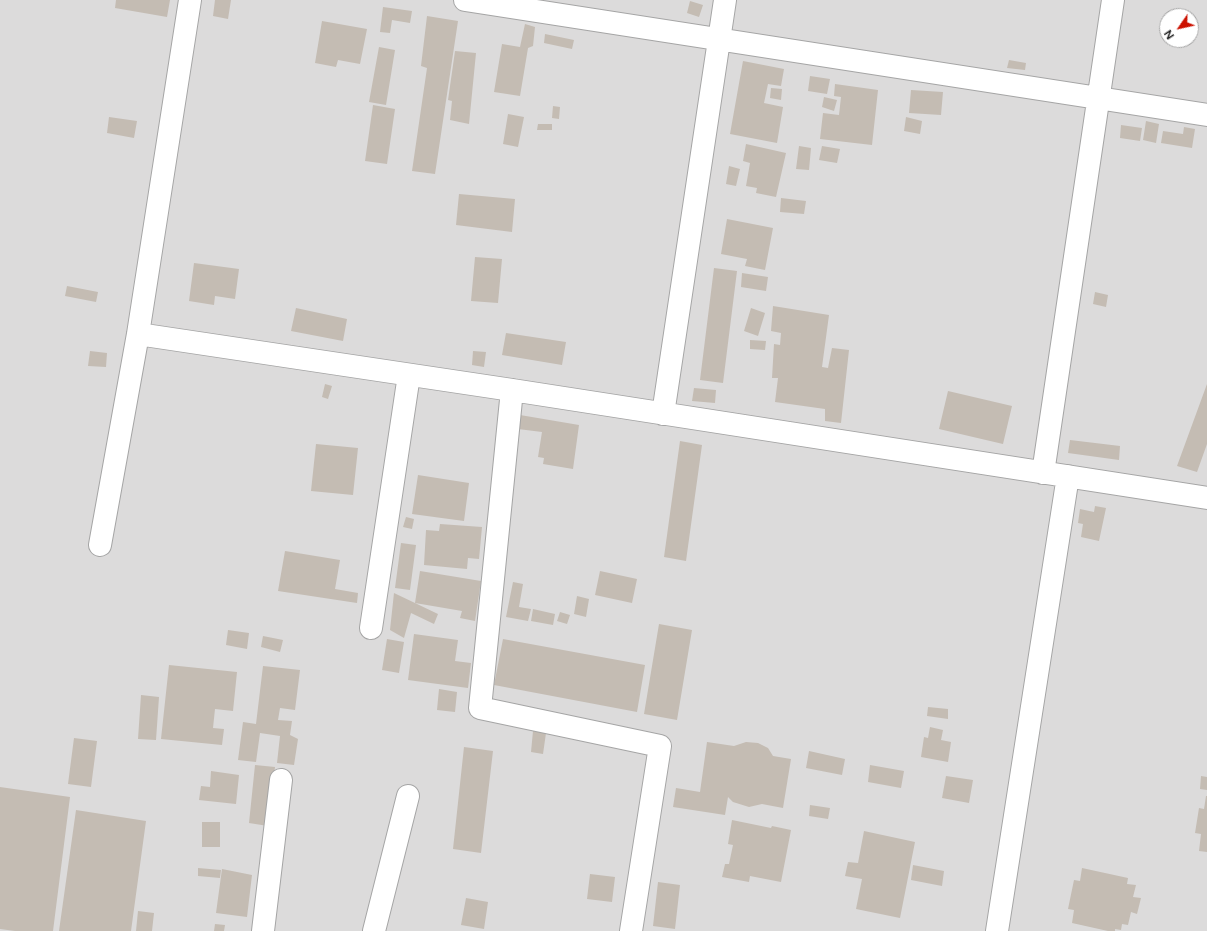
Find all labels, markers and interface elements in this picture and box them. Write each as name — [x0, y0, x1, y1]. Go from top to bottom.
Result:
north arrow — [1159, 8, 1199, 48]
text: N — [1162, 27, 1177, 42]

